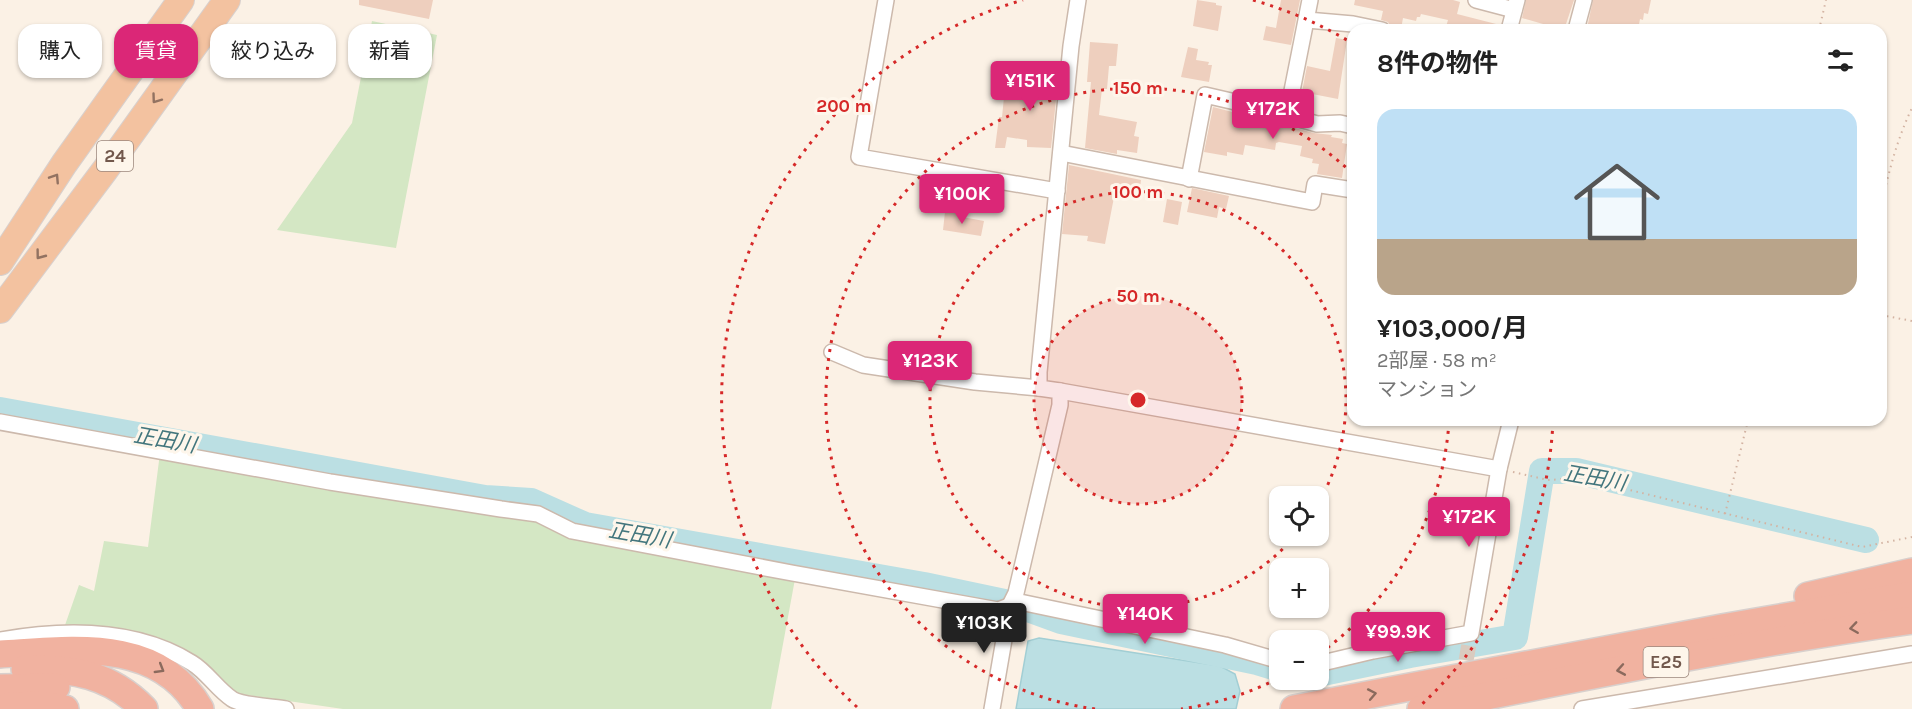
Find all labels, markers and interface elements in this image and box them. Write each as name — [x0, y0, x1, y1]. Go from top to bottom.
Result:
chip: 購入 — [18, 24, 102, 78]
chip: 賃貸 — [114, 24, 198, 78]
chip: 絞り込み — [210, 24, 336, 78]
chip: 新着 — [348, 24, 432, 78]
icon: filters — [1824, 44, 1857, 77]
text: 8件の物件 — [1377, 48, 1498, 79]
pin: ¥151K — [988, 61, 1072, 112]
text: ¥151K — [1005, 69, 1055, 92]
text: 150 m — [1113, 77, 1163, 99]
pin: ¥172K — [1231, 89, 1315, 140]
one-way arrow — [152, 92, 163, 103]
text: 200 m — [816, 95, 872, 117]
text: ¥172K — [1246, 97, 1300, 120]
road number: 24 — [97, 141, 133, 171]
icon: home — [1563, 148, 1671, 256]
one-way arrow — [48, 174, 60, 184]
pin: ¥100K — [920, 174, 1004, 225]
text: 100 m — [1113, 181, 1163, 203]
text: ¥100K — [933, 182, 991, 205]
one-way arrow — [37, 249, 48, 260]
text: 50 m — [1116, 285, 1160, 307]
text: ¥103,000/月 — [1377, 313, 1528, 344]
pin: ¥123K — [888, 341, 972, 392]
text: ¥123K — [902, 349, 958, 372]
text: 2部屋 · 58 m² — [1377, 349, 1497, 372]
text: マンション — [1377, 378, 1477, 401]
centre of rings — [1128, 390, 1148, 410]
water label: 正田川 — [132, 423, 200, 458]
water label: 正田川 — [1562, 461, 1630, 496]
map controls — [1269, 486, 1329, 690]
button: locate — [1269, 486, 1329, 546]
pin: ¥172K — [1427, 497, 1511, 548]
text: ¥172K — [1442, 505, 1496, 528]
water label: 正田川 — [607, 518, 675, 553]
button: + — [1269, 558, 1329, 618]
pin: ¥140K — [1103, 594, 1187, 645]
text: ¥140K — [1117, 602, 1173, 625]
pin: ¥103K — [942, 603, 1026, 654]
text: ¥103K — [955, 611, 1013, 634]
pin: ¥99.9K — [1349, 612, 1447, 663]
text: ¥99.9K — [1365, 620, 1431, 643]
one-way arrow — [1849, 622, 1859, 634]
button: − — [1269, 630, 1329, 690]
road number: E25 — [1644, 647, 1688, 677]
one-way arrow — [154, 662, 164, 673]
one-way arrow — [1616, 664, 1626, 676]
one-way arrow — [1367, 688, 1377, 701]

